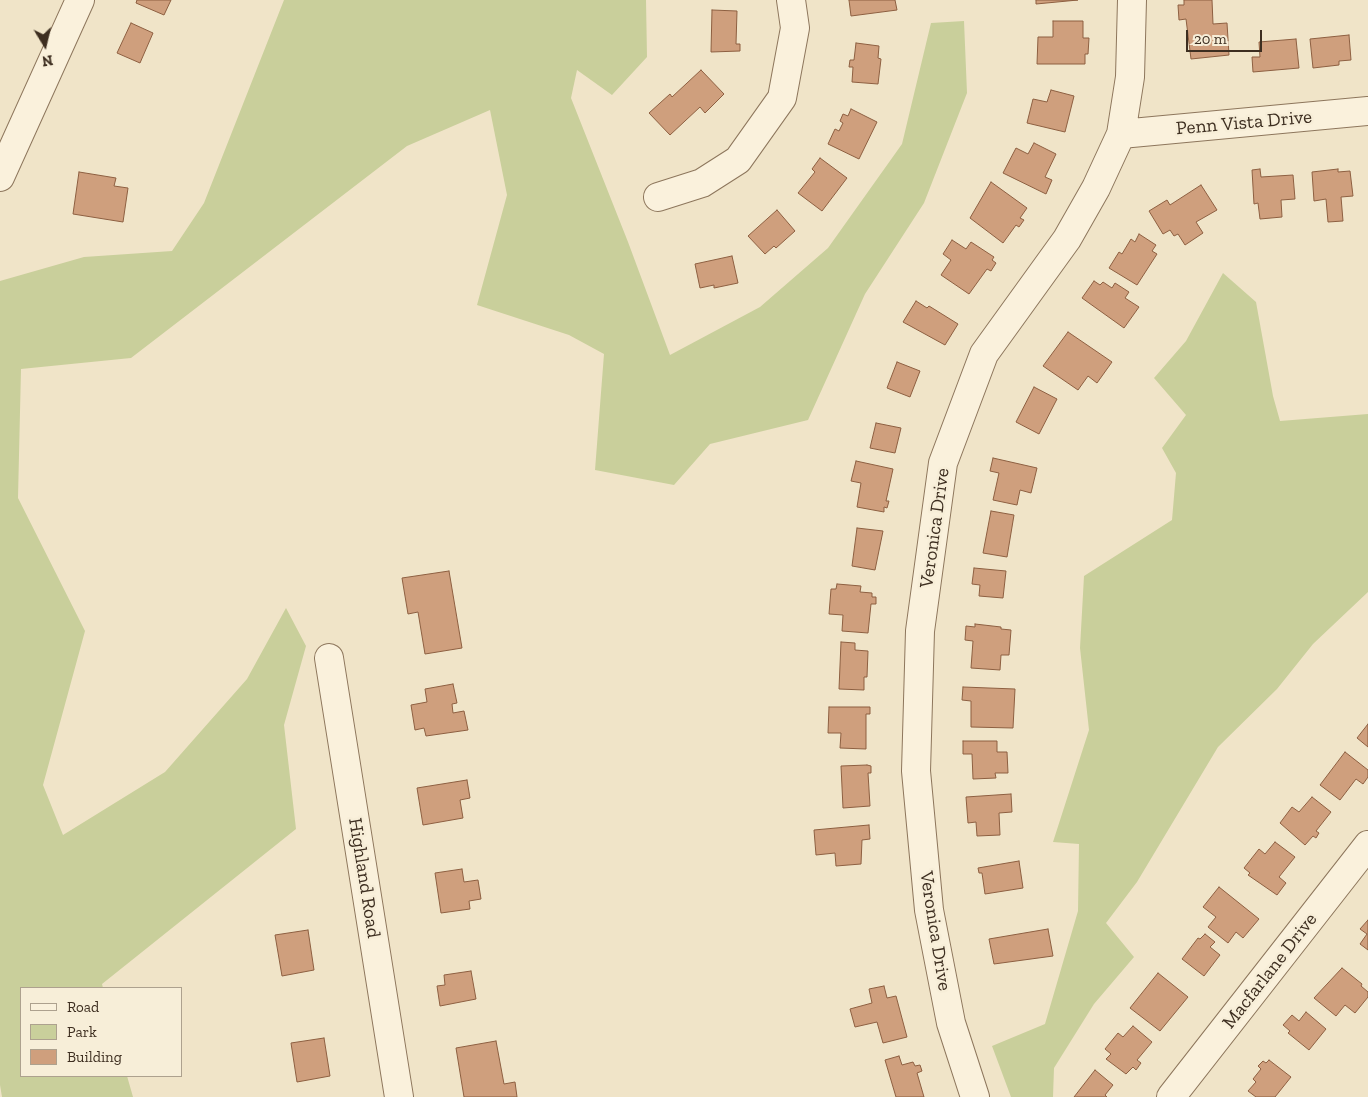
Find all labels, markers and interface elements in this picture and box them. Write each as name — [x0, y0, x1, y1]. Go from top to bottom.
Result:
north arrow — [20, 20, 70, 70]
scale bar — [1188, 20, 1264, 52]
text: 20 m — [1194, 30, 1227, 48]
text: N — [41, 51, 54, 70]
street label: Penn Vista Drive — [1175, 106, 1313, 140]
street label: Veronica Drive — [915, 467, 955, 589]
street label: Highland Road — [343, 816, 385, 940]
street label: Veronica Drive — [914, 870, 956, 992]
street label: Macfarlane Drive — [1218, 909, 1322, 1033]
legend — [20, 987, 182, 1077]
text: Road — [67, 998, 99, 1016]
text: Park — [67, 1023, 97, 1041]
text: Building — [67, 1048, 122, 1066]

